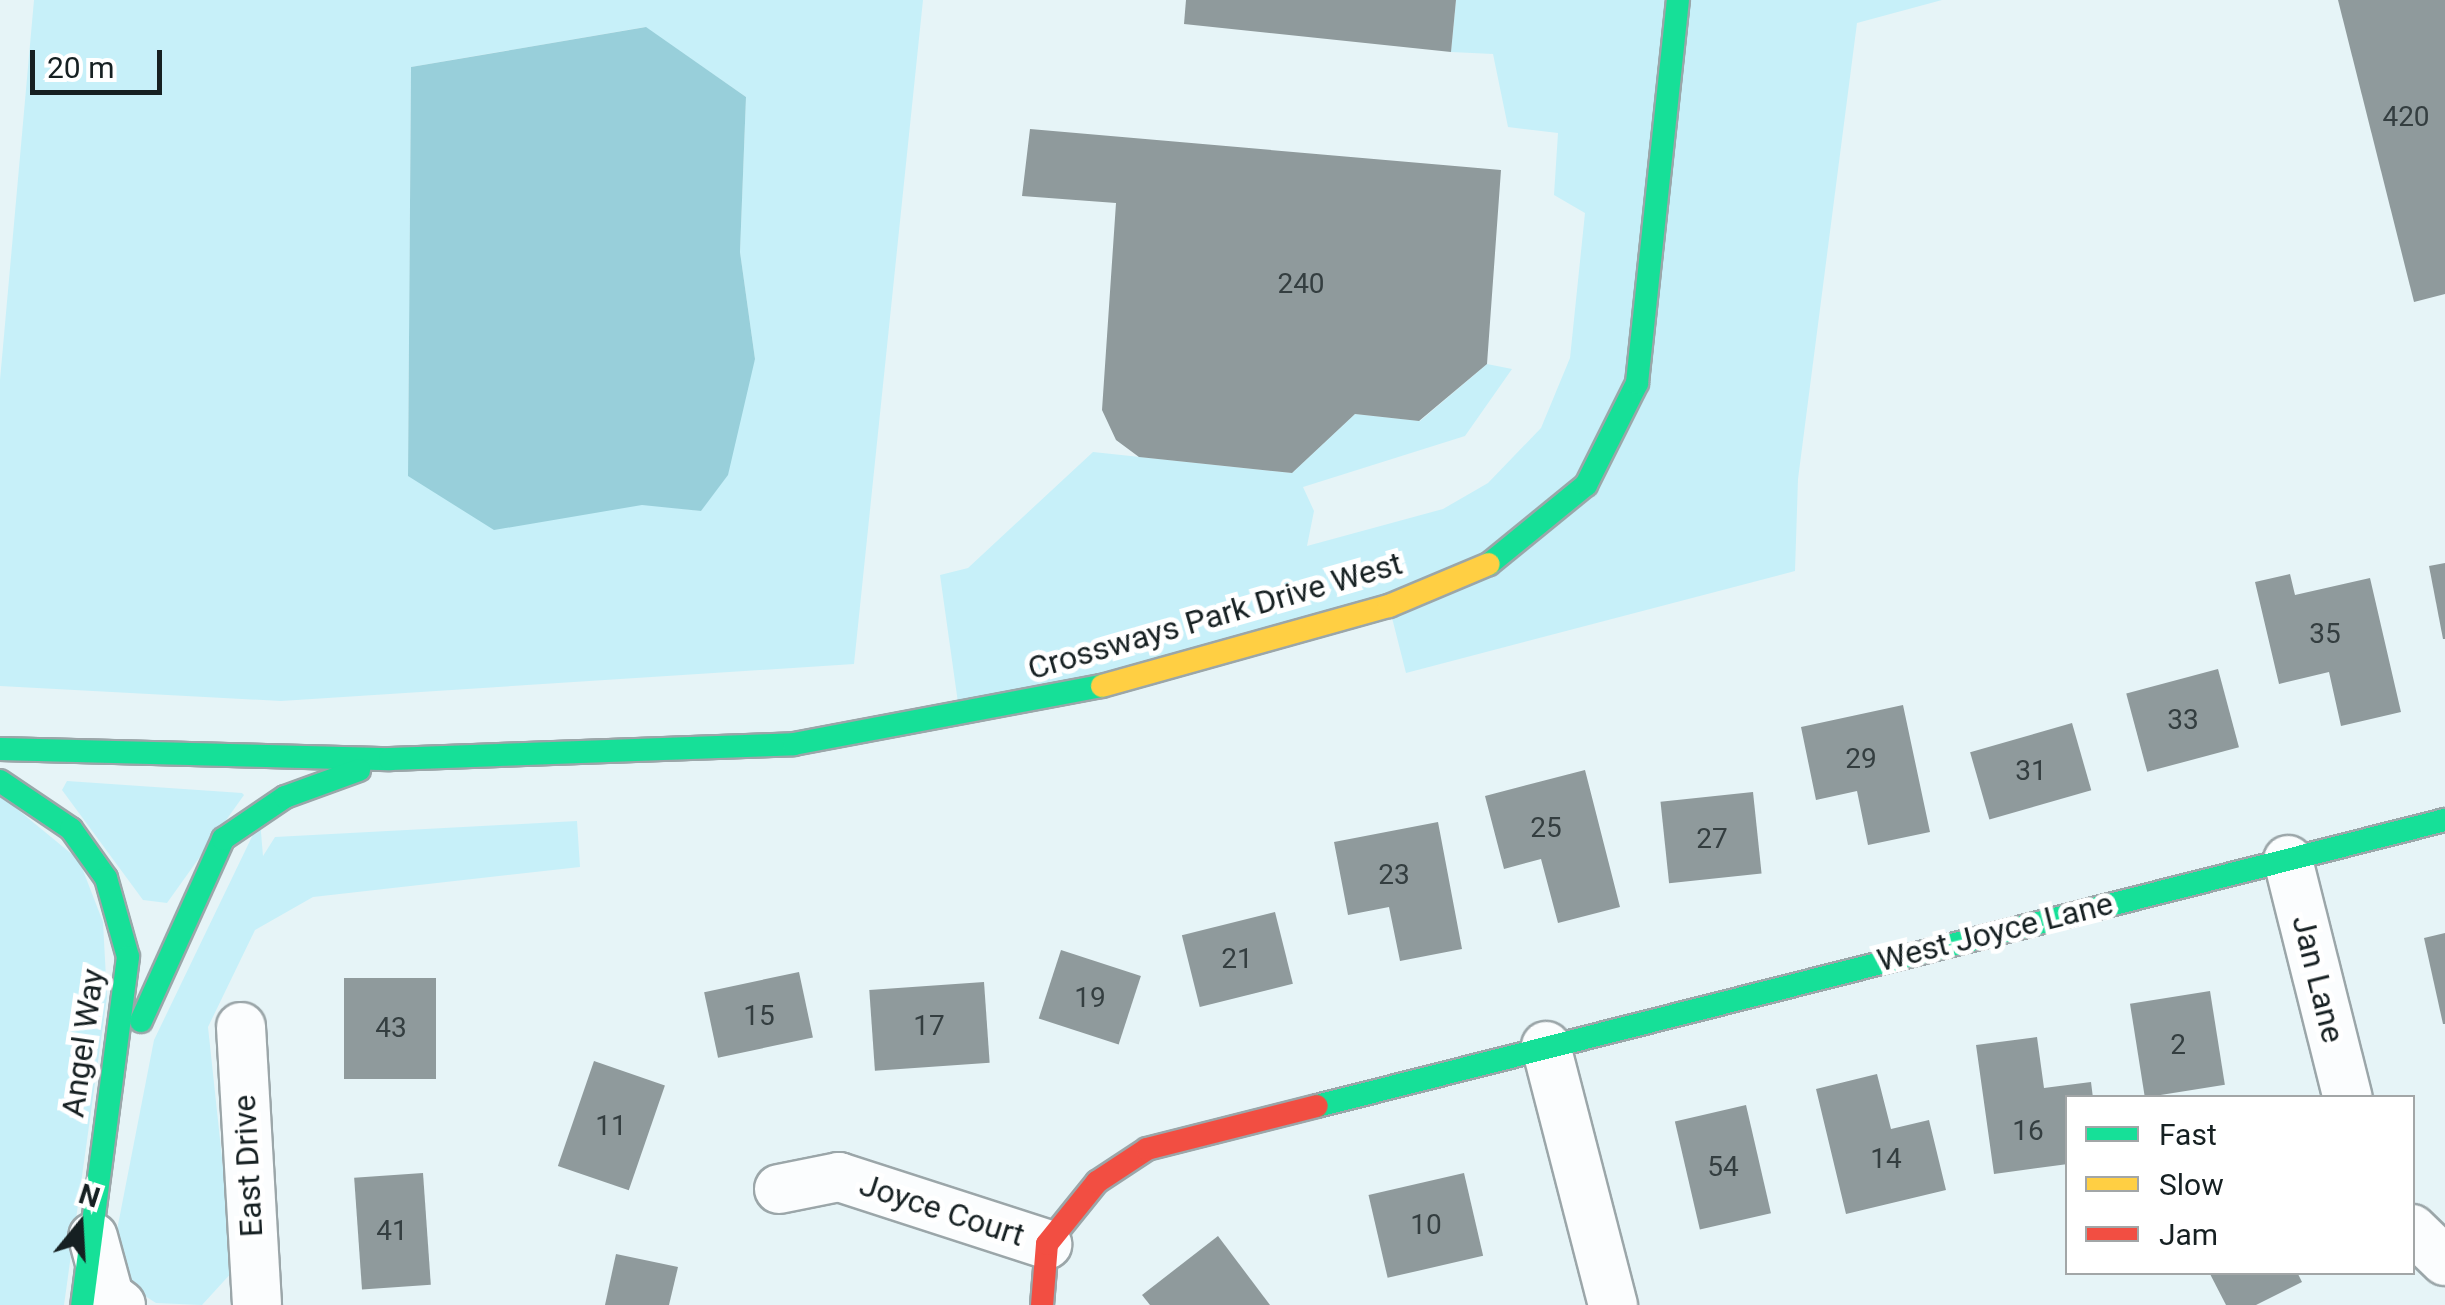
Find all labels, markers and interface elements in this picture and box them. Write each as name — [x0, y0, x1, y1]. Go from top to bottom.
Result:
scale bar — [35, 30, 168, 92]
text: 20 m — [47, 50, 114, 85]
house number: 420 — [2382, 100, 2430, 134]
house number: 240 — [1277, 267, 1325, 301]
street label: Crossways Park Drive West — [1023, 544, 1407, 688]
house number: 35 — [2309, 617, 2341, 651]
house number: 33 — [2167, 703, 2199, 737]
house number: 29 — [1845, 742, 1877, 776]
house number: 31 — [2015, 754, 2047, 788]
house number: 25 — [1530, 811, 1562, 845]
house number: 27 — [1696, 822, 1728, 856]
house number: 23 — [1378, 858, 1410, 892]
street label: West Joyce Lane — [1873, 884, 2117, 980]
street label: Jan Lane — [2284, 911, 2352, 1047]
house number: 21 — [1221, 942, 1253, 976]
street label: Angel Way — [54, 966, 112, 1120]
house number: 19 — [1074, 981, 1106, 1015]
house number: 15 — [743, 999, 775, 1033]
house number: 17 — [913, 1009, 945, 1043]
house number: 43 — [375, 1011, 407, 1045]
house number: 2 — [2170, 1028, 2186, 1062]
street label: East Drive — [225, 1094, 271, 1238]
legend — [2065, 1095, 2415, 1275]
house number: 11 — [595, 1109, 627, 1143]
house number: 16 — [2012, 1114, 2044, 1148]
text: Fast — [2159, 1117, 2217, 1152]
house number: 14 — [1870, 1142, 1902, 1176]
house number: 54 — [1707, 1150, 1739, 1184]
street label: Joyce Court — [855, 1165, 1029, 1255]
text: Slow — [2159, 1167, 2224, 1202]
north arrow — [30, 1175, 130, 1275]
text: N — [75, 1177, 104, 1215]
house number: 10 — [1410, 1208, 1442, 1242]
house number: 41 — [376, 1214, 408, 1248]
text: Jam — [2159, 1217, 2218, 1252]

